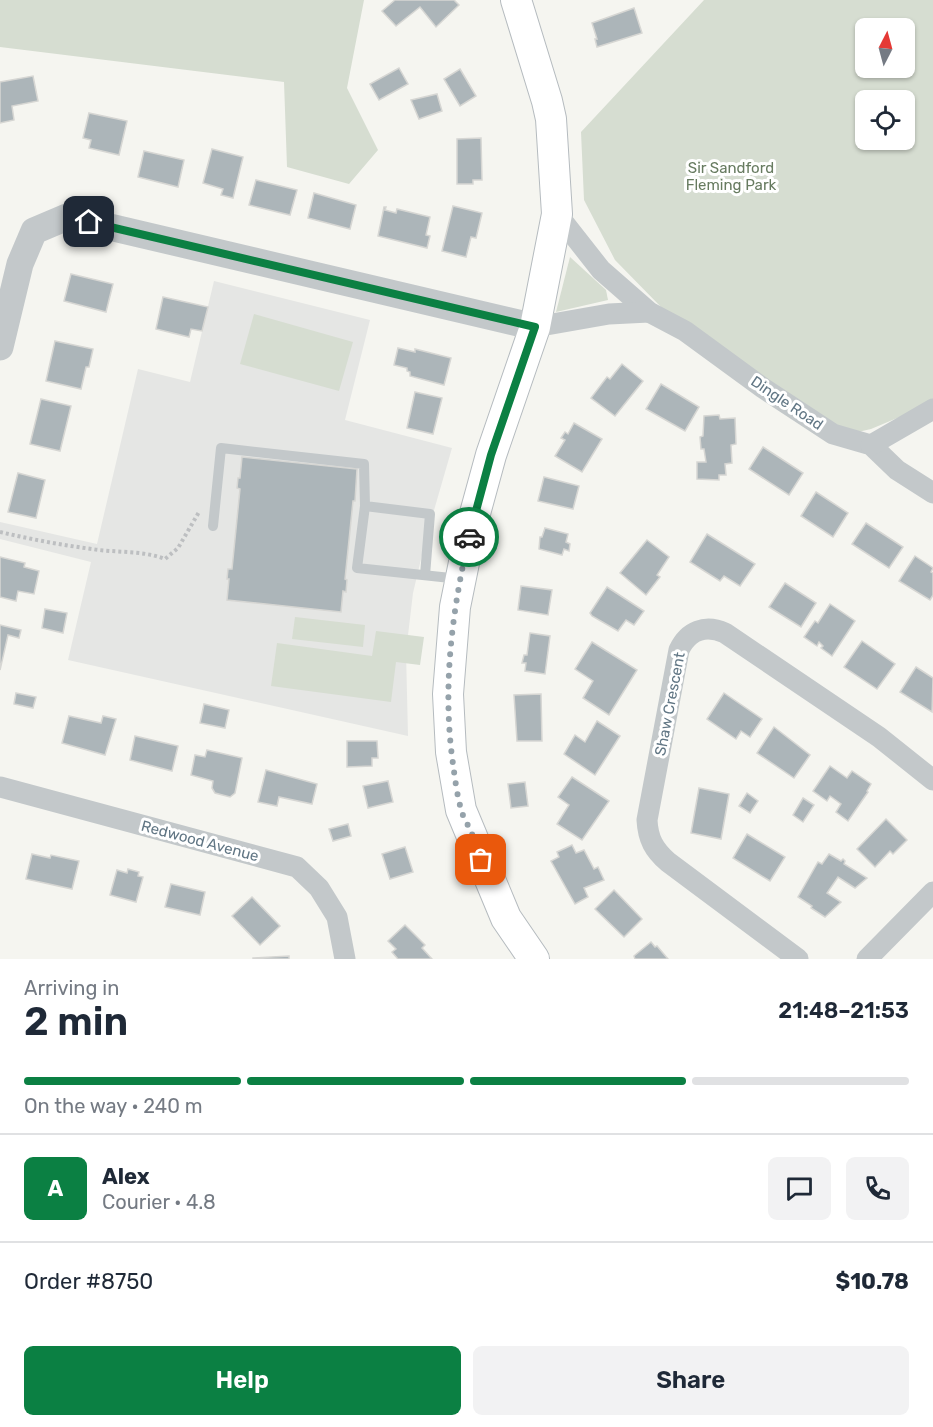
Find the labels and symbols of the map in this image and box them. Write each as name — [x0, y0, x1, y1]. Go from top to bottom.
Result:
north arrow — [855, 18, 915, 78]
park label: Sir Sandford Fleming Park — [686, 159, 777, 194]
pin — [63, 196, 114, 247]
street label: Dingle Road — [747, 372, 827, 434]
courier — [439, 507, 499, 567]
street label: Shaw Crescent — [651, 651, 689, 757]
street label: Redwood Avenue — [139, 817, 261, 865]
pin — [455, 834, 506, 885]

